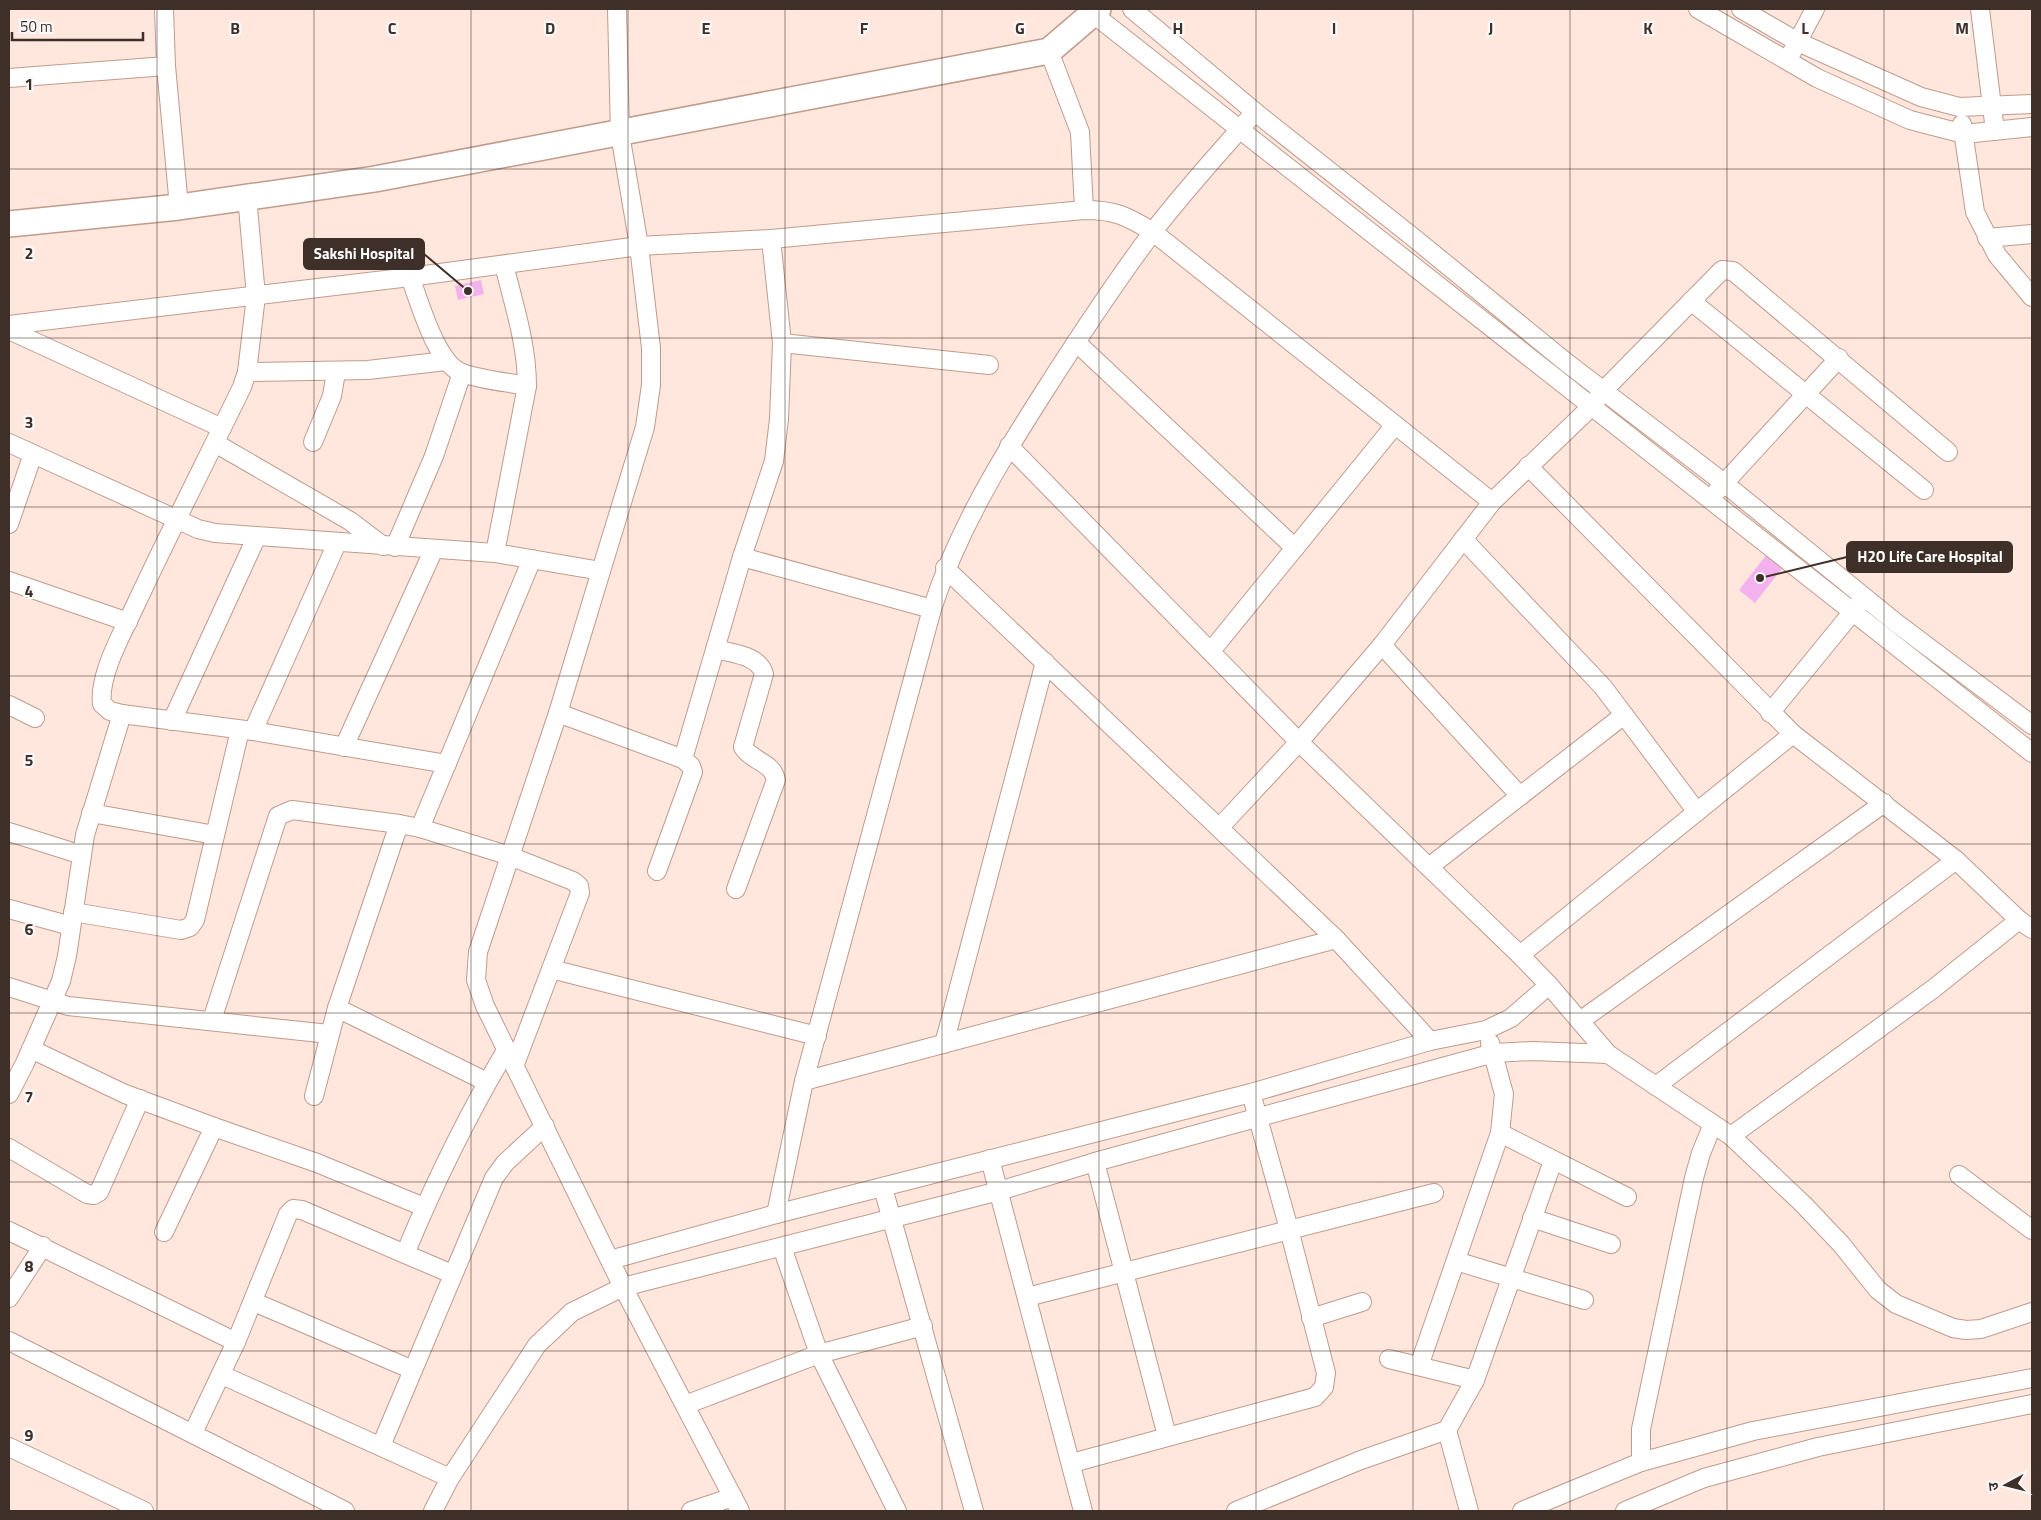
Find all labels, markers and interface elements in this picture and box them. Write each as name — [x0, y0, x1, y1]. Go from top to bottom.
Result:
scale bar — [12, 10, 144, 42]
text: 50 m — [20, 15, 53, 38]
text: B — [230, 16, 240, 40]
text: C — [388, 16, 397, 40]
text: D — [545, 16, 555, 40]
text: E — [702, 16, 711, 40]
text: F — [860, 16, 869, 40]
text: G — [1015, 16, 1025, 40]
text: H — [1173, 16, 1183, 40]
text: I — [1332, 16, 1336, 40]
text: J — [1489, 16, 1493, 40]
text: K — [1643, 16, 1653, 40]
text: L — [1801, 16, 1809, 40]
text: M — [1955, 16, 1969, 40]
text: 1 — [25, 72, 33, 96]
callout: Sakshi Hospital — [304, 239, 424, 269]
text: 2 — [25, 241, 33, 265]
text: Sakshi Hospital — [314, 242, 414, 265]
text: 3 — [25, 410, 33, 434]
callout: H2O Life Care Hospital — [1847, 542, 2012, 572]
text: H2O Life Care Hospital — [1857, 545, 2003, 568]
text: 4 — [25, 579, 34, 603]
text: 5 — [25, 748, 34, 772]
text: 6 — [25, 917, 34, 941]
text: 7 — [25, 1085, 33, 1109]
text: 8 — [25, 1254, 34, 1278]
text: 9 — [25, 1423, 34, 1447]
north arrow — [1981, 1460, 2031, 1510]
text: उ — [1982, 1481, 2004, 1492]

